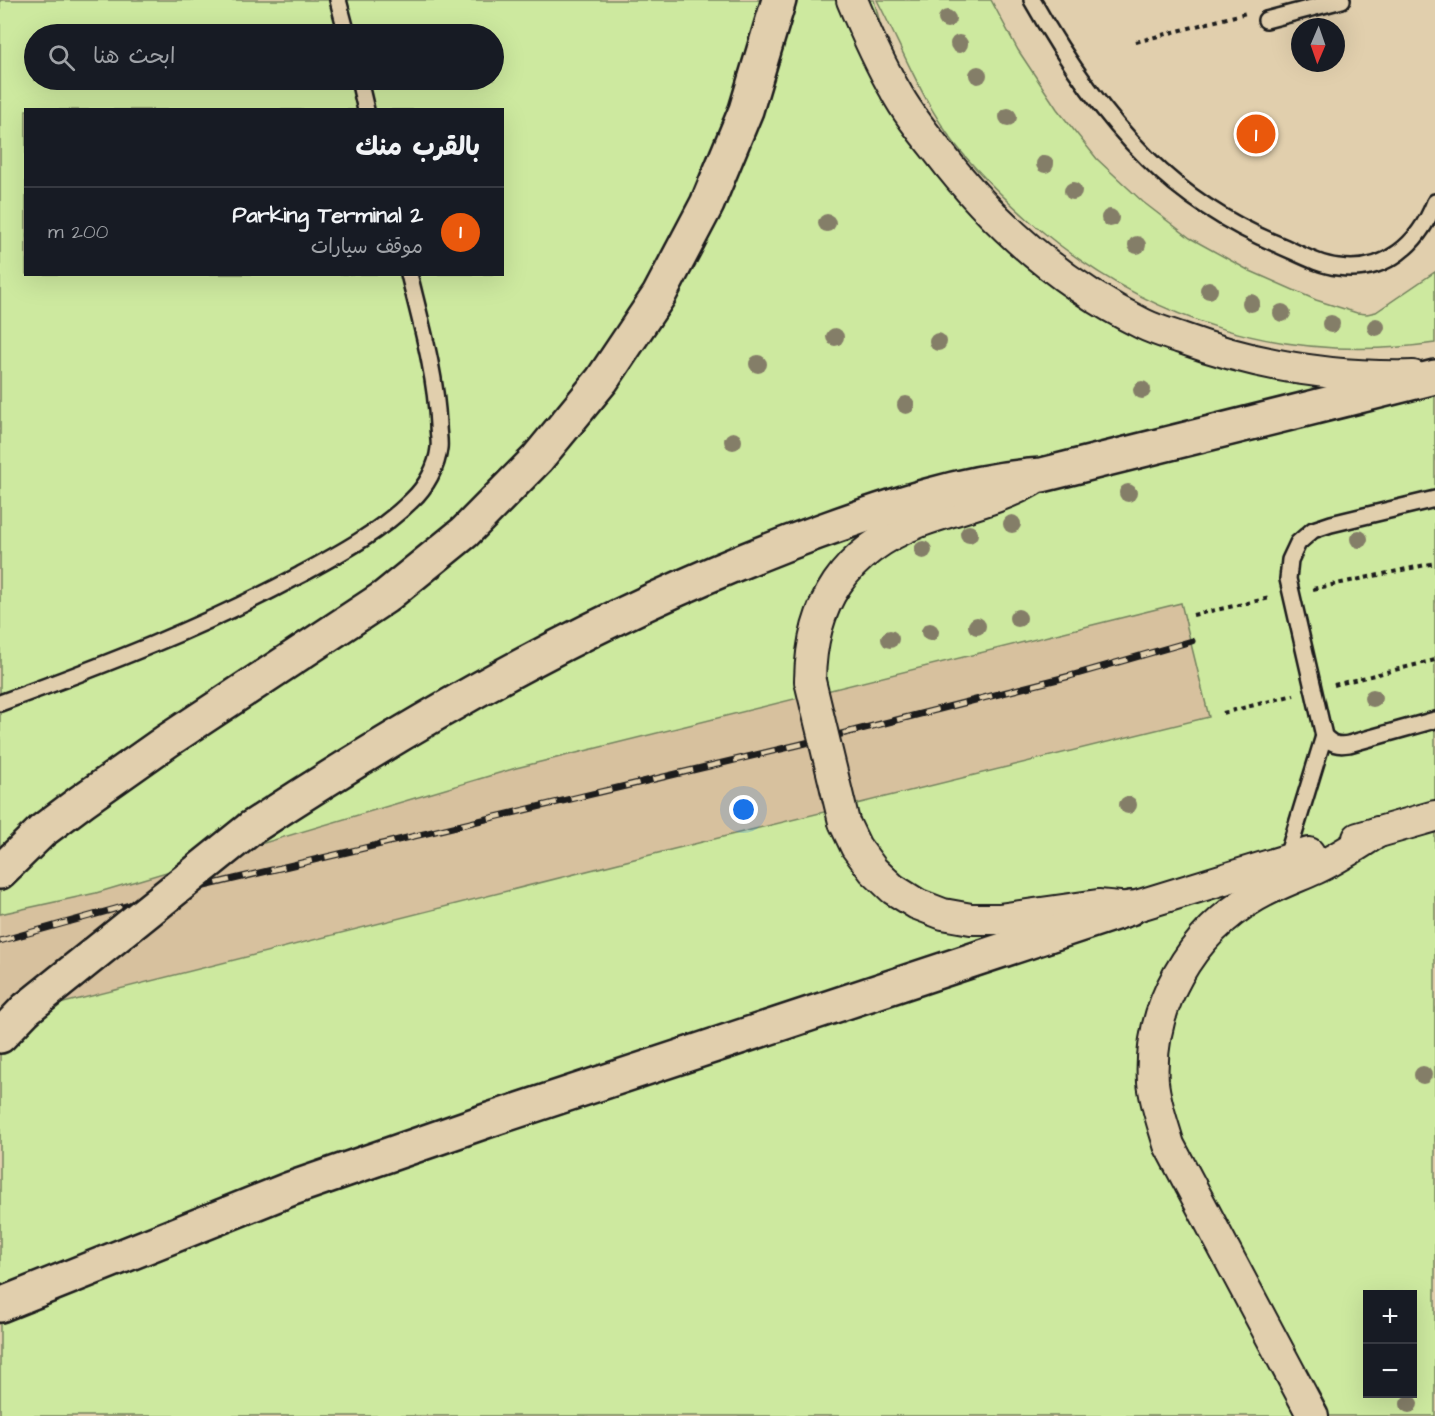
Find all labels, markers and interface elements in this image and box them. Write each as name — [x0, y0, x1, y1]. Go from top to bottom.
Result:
north arrow — [1291, 18, 1345, 72]
search box — [24, 24, 504, 90]
icon: search — [45, 41, 78, 74]
text: ابحث هنا — [93, 41, 175, 72]
pin: 1 — [1236, 112, 1276, 156]
text: بالقرب منك — [356, 129, 480, 165]
text: Parking Terminal 2 — [232, 200, 423, 231]
text: 200 m — [48, 218, 108, 246]
text: 1 — [459, 218, 462, 246]
text: موقف سيارات — [311, 233, 423, 261]
your location — [729, 795, 758, 824]
map controls — [1363, 1290, 1417, 1398]
button: + — [1363, 1290, 1417, 1344]
button: − — [1363, 1344, 1417, 1398]

